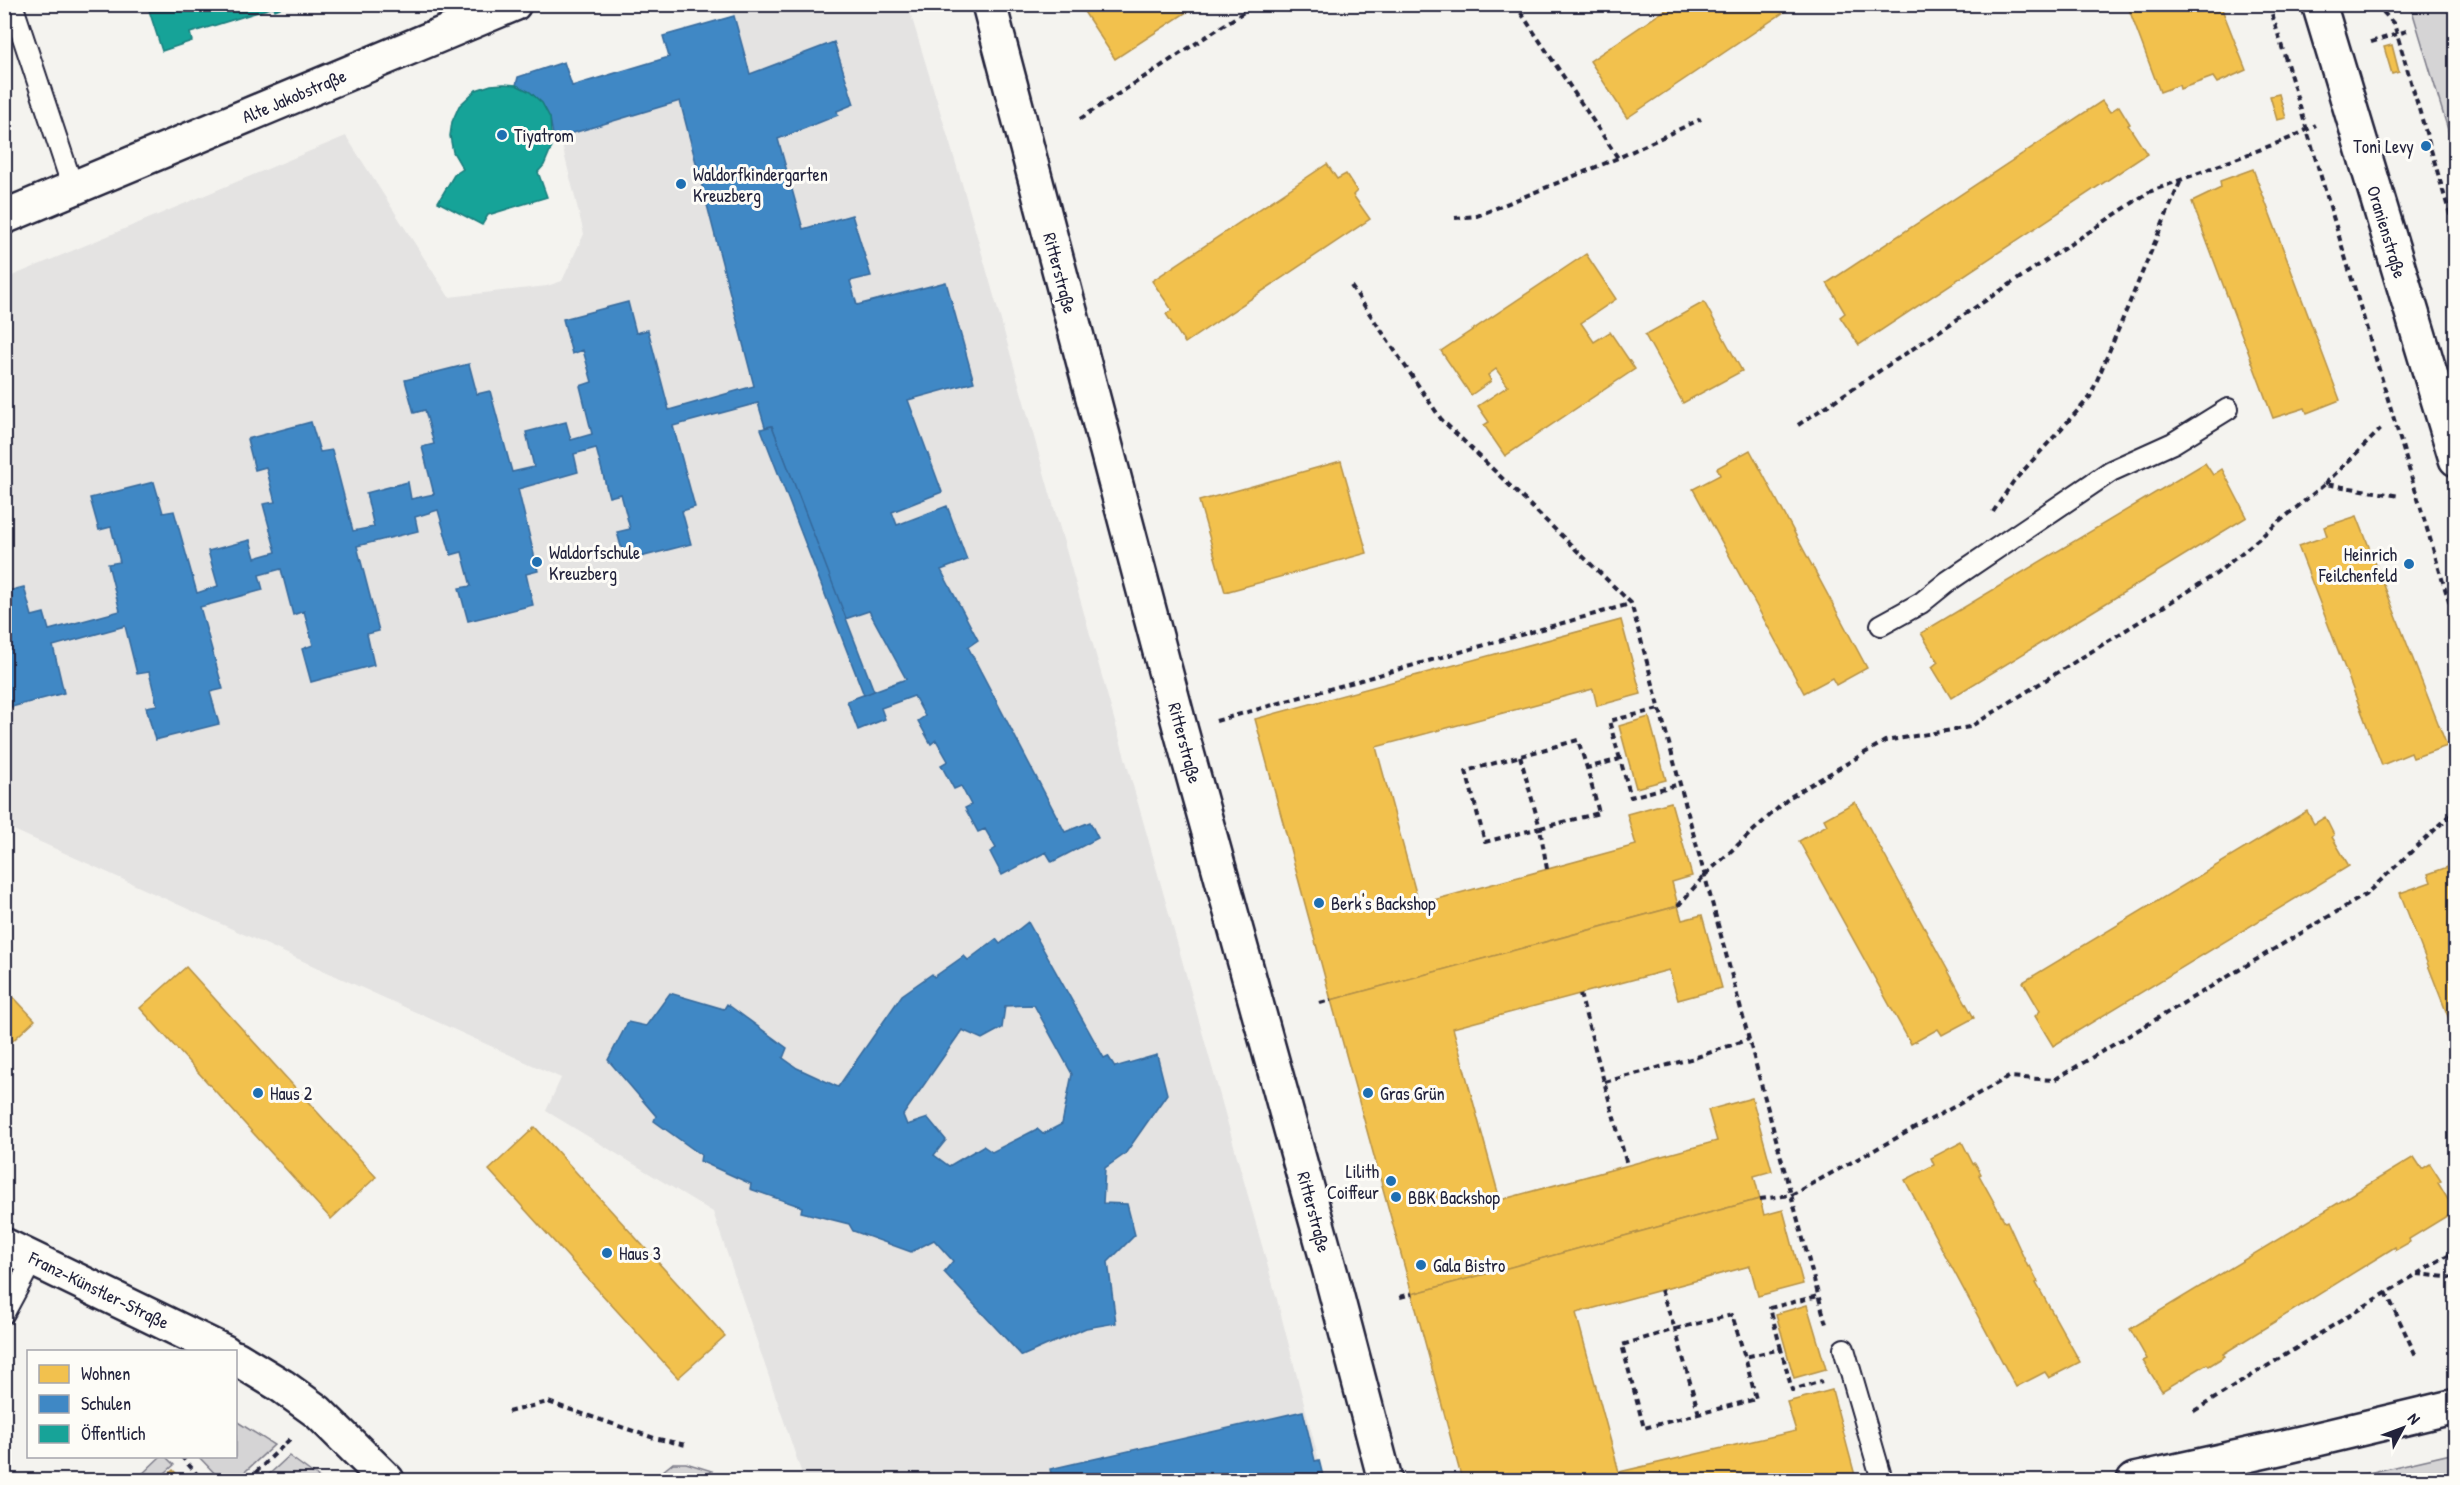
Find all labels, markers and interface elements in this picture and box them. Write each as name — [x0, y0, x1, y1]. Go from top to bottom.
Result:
street label: Alte Jakobstraße — [238, 63, 350, 129]
place label: Tiyatrom — [514, 123, 574, 148]
marker: Tiyatrom — [495, 128, 509, 142]
place label: Toni Levy — [2353, 134, 2414, 159]
marker: Toni Levy — [2419, 139, 2433, 153]
place label: Waldorfkindergarten Kreuzberg — [693, 162, 828, 208]
marker: Waldorfkindergarten Kreuzberg — [674, 177, 688, 191]
street label: Oranienstraße — [2361, 183, 2413, 281]
street label: Ritterstraße — [1037, 230, 1083, 316]
place label: Waldorfschule Kreuzberg — [549, 540, 640, 586]
place label: Heinrich Feilchenfeld — [2318, 542, 2397, 588]
marker: Waldorfschule Kreuzberg — [530, 555, 544, 569]
marker: Heinrich Feilchenfeld — [2402, 557, 2416, 571]
street label: Ritterstraße — [1162, 700, 1208, 786]
place label: Berk's Backshop — [1331, 891, 1436, 916]
marker: Berk's Backshop — [1312, 896, 1326, 910]
place label: Haus 2 — [270, 1081, 313, 1106]
place label: Gras Grün — [1380, 1081, 1445, 1106]
marker: Haus 2 — [251, 1086, 265, 1100]
marker: Gras Grün — [1361, 1086, 1375, 1100]
place label: Lilith Coiffeur — [1327, 1159, 1379, 1205]
street label: Ritterstraße — [1291, 1169, 1337, 1255]
marker: Lilith Coiffeur — [1384, 1174, 1398, 1188]
place label: BBK Backshop — [1408, 1185, 1500, 1210]
marker: BBK Backshop — [1389, 1190, 1403, 1204]
place label: Haus 3 — [619, 1241, 661, 1266]
street label: Franz-Künstler-Straße — [24, 1245, 173, 1335]
marker: Haus 3 — [600, 1246, 614, 1260]
place label: Gala Bistro — [1433, 1253, 1505, 1278]
marker: Gala Bistro — [1414, 1258, 1428, 1272]
legend — [27, 1350, 237, 1458]
text: Wohnen — [81, 1361, 130, 1386]
text: Schulen — [81, 1391, 131, 1416]
north arrow — [2373, 1398, 2433, 1458]
text: N — [2403, 1408, 2426, 1429]
text: Öffentlich — [81, 1421, 146, 1446]

